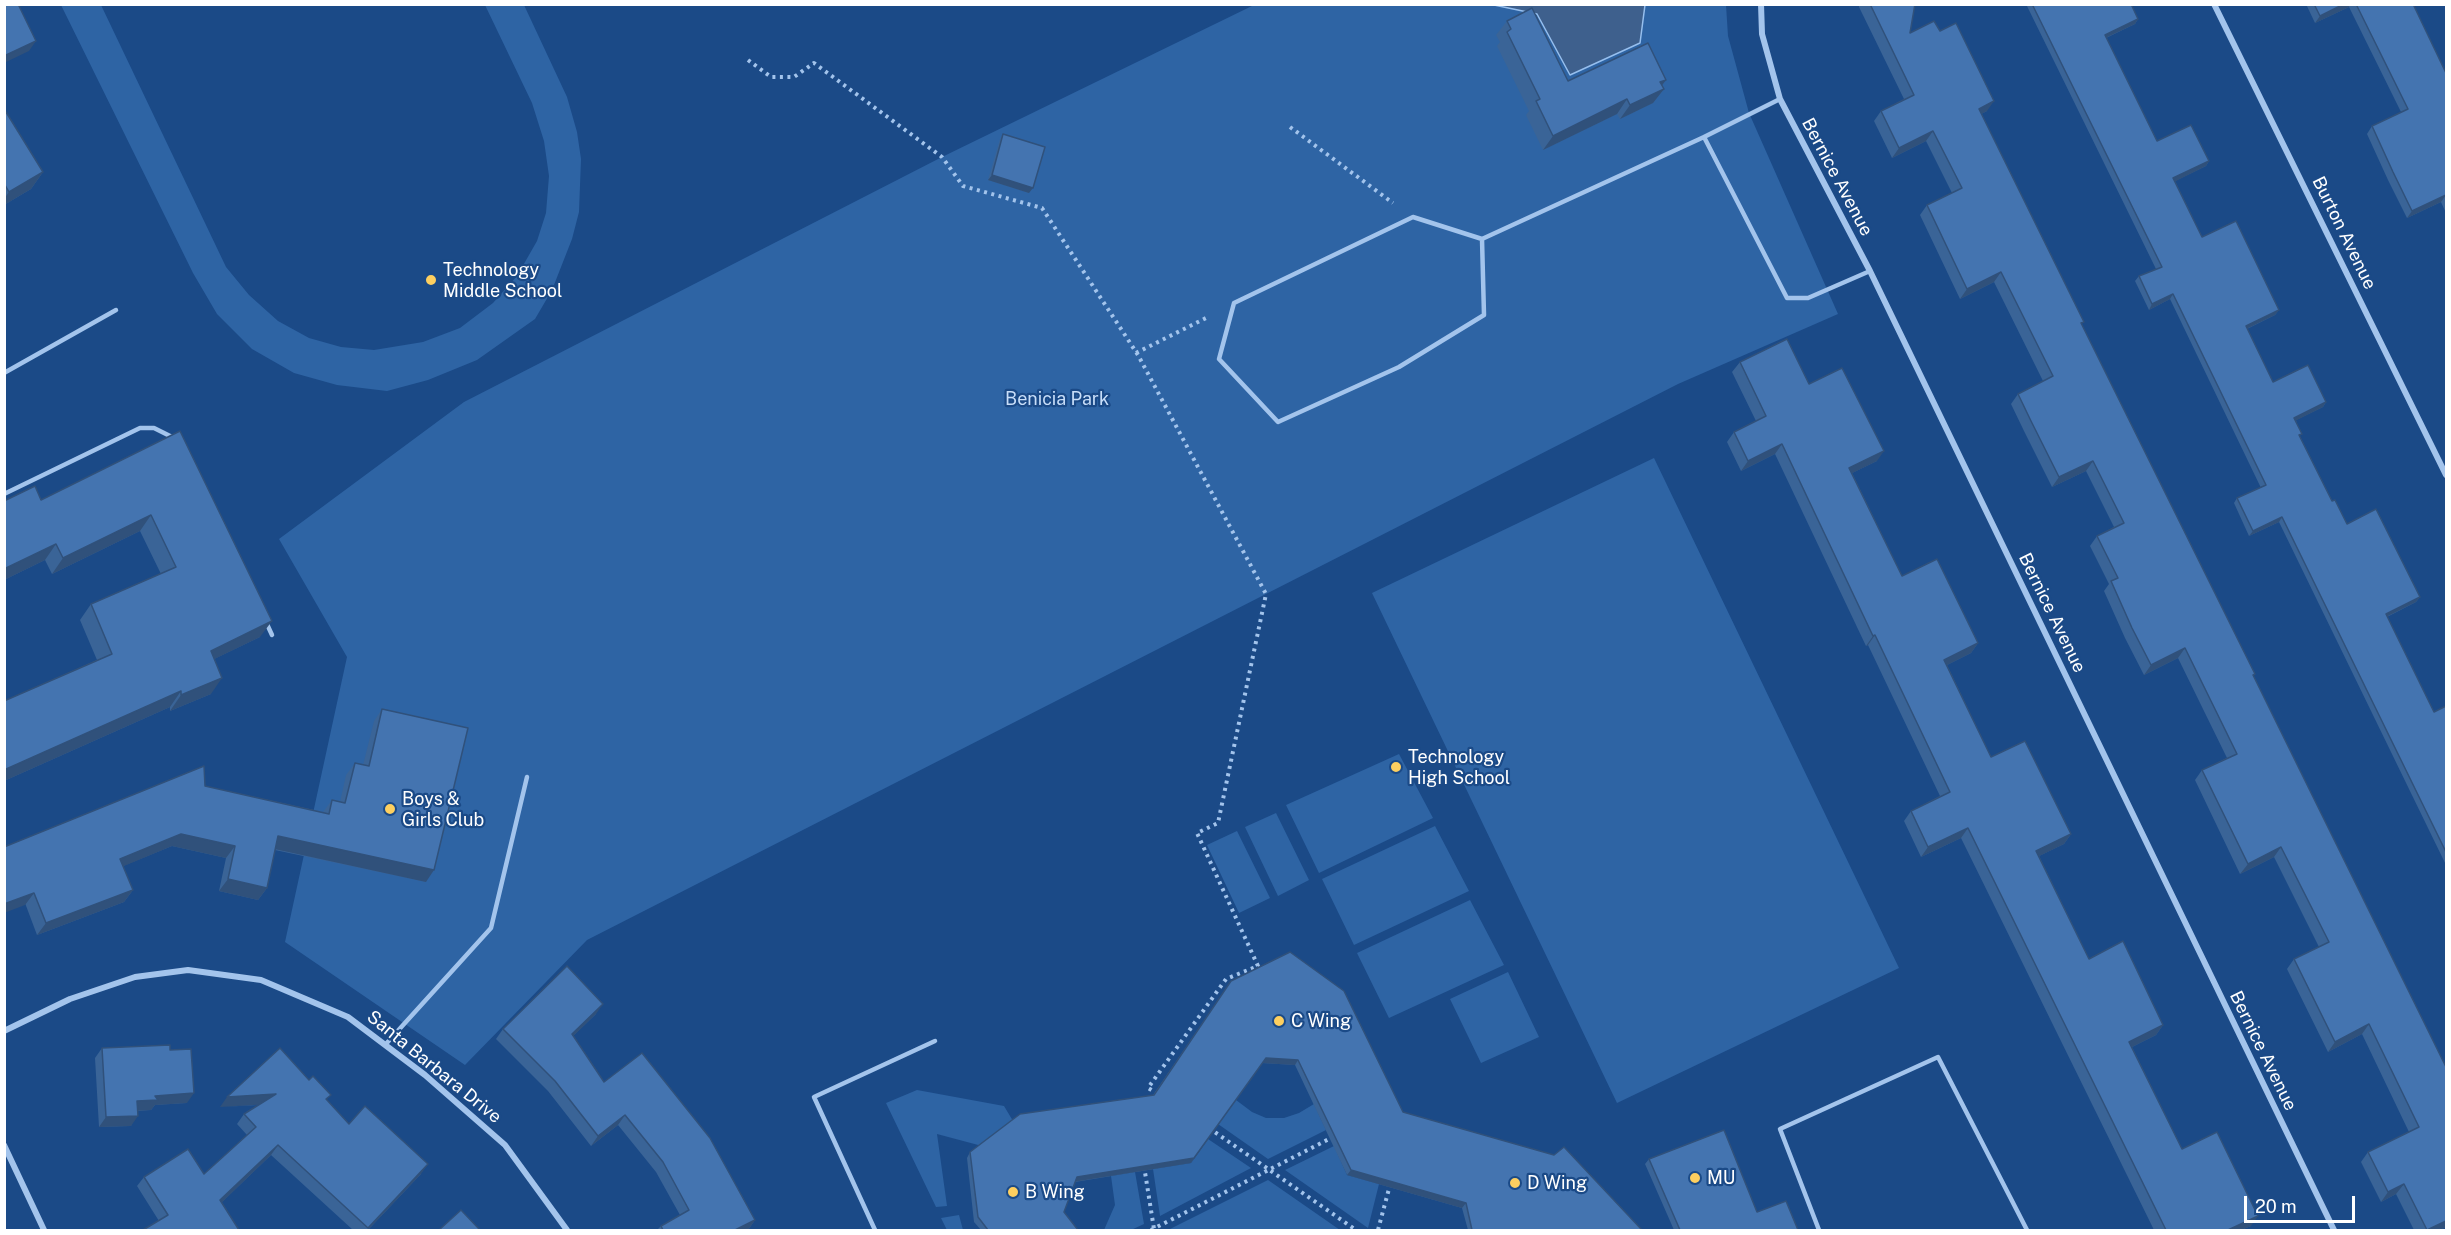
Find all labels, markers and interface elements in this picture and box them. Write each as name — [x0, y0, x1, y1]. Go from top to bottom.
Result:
street label: Bernice Avenue — [1797, 114, 1877, 240]
street label: Burton Avenue — [2307, 173, 2381, 293]
place label: Technology Middle School — [443, 259, 562, 302]
marker: Technology Middle School — [424, 273, 438, 287]
park label: Benicia Park — [1005, 388, 1109, 410]
street label: Bernice Avenue — [2014, 550, 2090, 676]
place label: Technology High School — [1408, 746, 1510, 789]
marker: Technology High School — [1389, 760, 1403, 774]
place label: Boys & Girls Club — [402, 788, 484, 830]
marker: Boys & Girls Club — [383, 802, 397, 816]
street label: Bernice Avenue — [2225, 988, 2301, 1114]
street label: Santa Barbara Drive — [362, 1006, 506, 1128]
place label: C Wing — [1291, 1010, 1351, 1032]
marker: C Wing — [1272, 1014, 1286, 1028]
place label: MU — [1707, 1167, 1735, 1189]
marker: MU — [1688, 1171, 1702, 1185]
place label: D Wing — [1527, 1172, 1587, 1194]
marker: D Wing — [1508, 1176, 1522, 1190]
place label: B Wing — [1025, 1181, 1085, 1203]
scale bar — [2247, 1184, 2358, 1222]
marker: B Wing — [1006, 1185, 1020, 1199]
text: 20 m — [2255, 1196, 2297, 1217]

